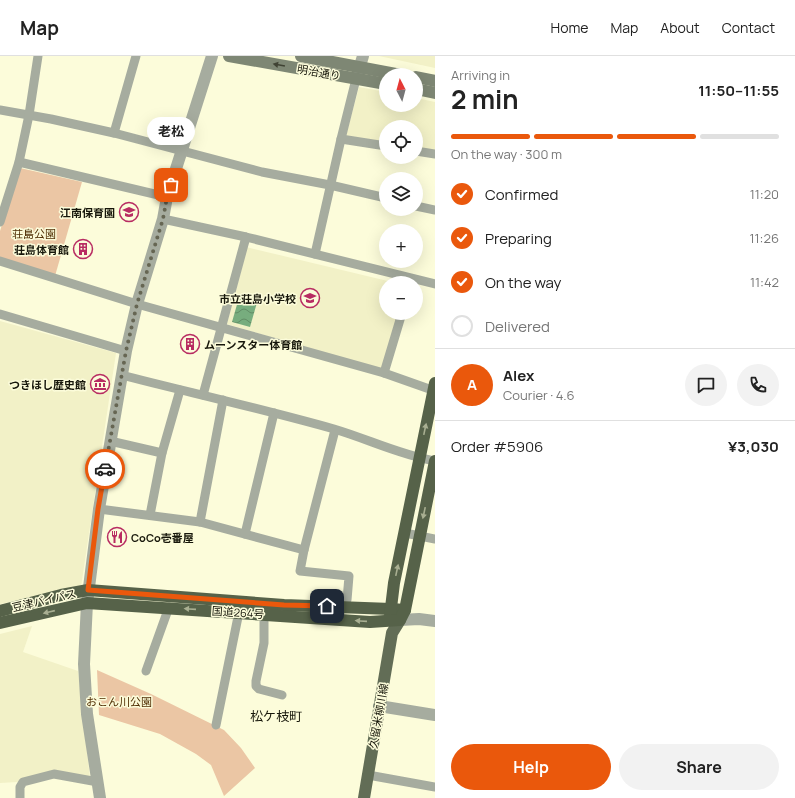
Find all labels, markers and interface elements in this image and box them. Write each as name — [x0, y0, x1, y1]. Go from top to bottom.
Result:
text: Map — [20, 15, 59, 41]
text: Home — [551, 18, 588, 37]
text: Map — [610, 18, 638, 37]
text: About — [660, 18, 700, 37]
text: Contact — [722, 18, 775, 37]
street label: 明治通り — [296, 61, 342, 83]
one-way arrow — [273, 62, 285, 68]
text: Arriving in — [451, 66, 510, 84]
north arrow — [379, 68, 423, 112]
map controls — [379, 68, 423, 320]
text: 11:50–11:55 — [698, 80, 779, 101]
text: 2 min — [451, 81, 519, 117]
callout: 老松 — [147, 117, 195, 145]
button: locate — [379, 120, 423, 164]
text: 老松 — [158, 122, 184, 140]
text: On the way · 300 m — [451, 145, 562, 163]
pin — [154, 168, 188, 202]
button: layers — [379, 172, 423, 216]
icon: bag — [160, 174, 182, 196]
icon: check — [451, 183, 473, 205]
text: Confirmed — [485, 184, 558, 205]
text: 11:20 — [750, 185, 779, 203]
school or university icon: 江南保育園 — [118, 201, 140, 223]
place label: 江南保育園 — [60, 205, 115, 220]
button: + — [379, 224, 423, 268]
park label: 荘島公園 — [12, 226, 56, 241]
icon: check — [451, 227, 473, 249]
text: Preparing — [485, 228, 552, 249]
text: 11:26 — [749, 229, 779, 247]
building icon: 荘島体育館 — [72, 238, 94, 260]
place label: 荘島体育館 — [14, 242, 69, 257]
icon: check — [451, 271, 473, 293]
text: On the way — [485, 272, 561, 293]
text: 11:42 — [750, 273, 779, 291]
button: − — [379, 276, 423, 320]
school or university icon: 市立荘島小学校 — [299, 287, 321, 309]
place label: 市立荘島小学校 — [219, 291, 296, 306]
text: Delivered — [485, 316, 550, 337]
building icon: ムーンスター体育館 — [179, 333, 201, 355]
place label: ムーンスター体育館 — [204, 337, 302, 352]
button: chat — [685, 364, 727, 406]
button: phone — [737, 364, 779, 406]
text: Alex — [503, 365, 534, 386]
museum icon: つきほし歴史館 — [89, 373, 111, 395]
text: A — [467, 374, 477, 395]
place label: つきほし歴史館 — [9, 377, 86, 392]
text: Courier · 4.6 — [503, 386, 575, 404]
one-way arrow — [423, 423, 429, 435]
text: Order #5906 — [451, 436, 543, 457]
text: ¥3,030 — [728, 436, 779, 457]
courier — [85, 449, 125, 489]
icon: car — [94, 458, 116, 480]
one-way arrow — [421, 507, 427, 520]
restaurant icon: CoCo壱番屋 — [106, 526, 128, 548]
place label: CoCo壱番屋 — [131, 530, 194, 545]
one-way arrow — [394, 564, 400, 576]
street label: 豆津バイパス — [10, 585, 78, 615]
pin — [310, 589, 344, 623]
icon: home — [316, 595, 338, 617]
street label: 国道264号 — [211, 603, 265, 621]
one-way arrow — [184, 605, 196, 612]
one-way arrow — [43, 609, 55, 615]
one-way arrow — [355, 617, 367, 624]
street label: 久留米柳川線 — [365, 682, 391, 750]
park label: おこん川公園 — [86, 694, 152, 709]
district label: 松ケ枝町 — [250, 707, 302, 725]
button: Help — [451, 744, 611, 790]
button: Share — [619, 744, 779, 790]

